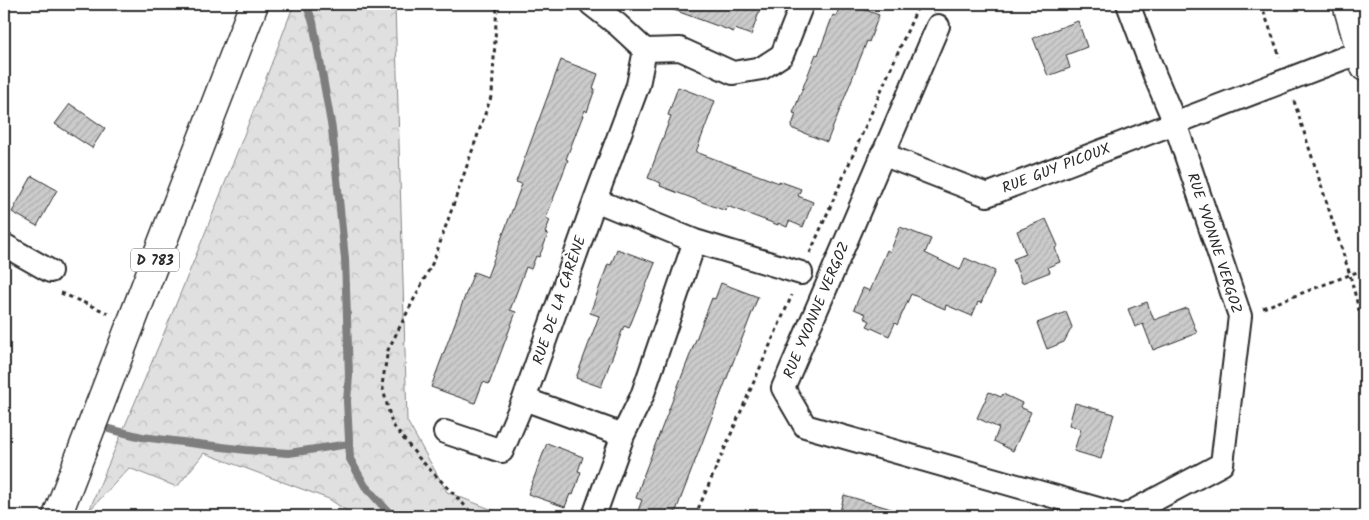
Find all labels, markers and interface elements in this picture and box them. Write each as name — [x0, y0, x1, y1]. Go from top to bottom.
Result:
street label: RUE GUY PICOUX — [999, 137, 1115, 201]
street label: RUE YVONNE VERGOZ — [1180, 170, 1248, 317]
street label: RUE DE LA CARÈNE — [527, 231, 594, 368]
street label: RUE YVONNE VERGOZ — [777, 238, 857, 383]
road number: D 783 — [131, 248, 179, 272]

